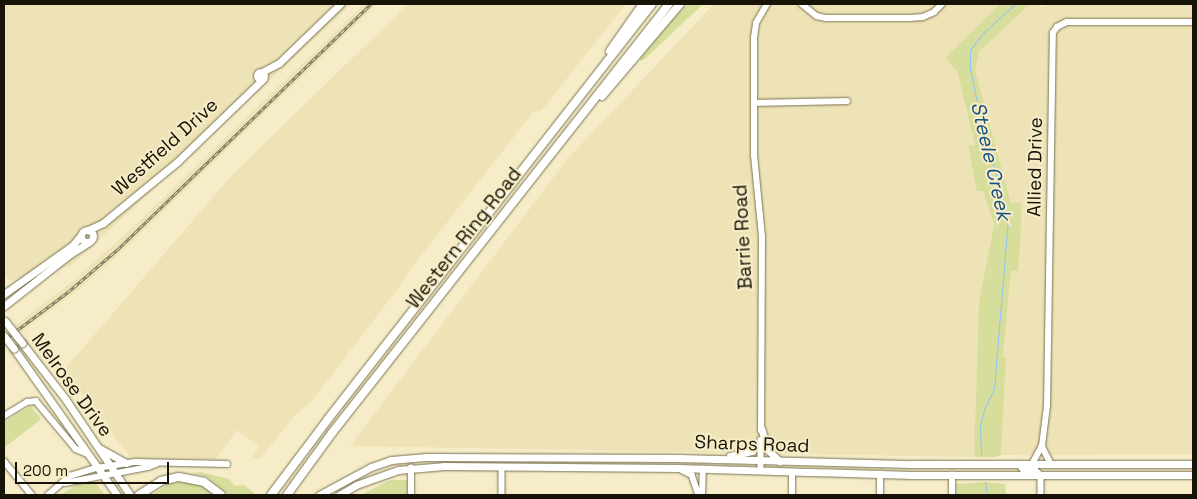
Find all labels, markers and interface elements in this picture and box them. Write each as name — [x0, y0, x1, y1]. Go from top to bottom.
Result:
street label: Westfield Drive — [107, 93, 223, 201]
water label: Steele Creek — [966, 99, 1016, 223]
street label: Allied Drive — [1023, 117, 1047, 217]
street label: Western Ring Road — [402, 163, 526, 313]
street label: Barrie Road — [729, 184, 757, 290]
street label: Melrose Drive — [27, 329, 117, 441]
street label: Sharps Road — [694, 431, 810, 457]
scale bar — [18, 452, 171, 484]
text: 200 m — [23, 461, 68, 480]

